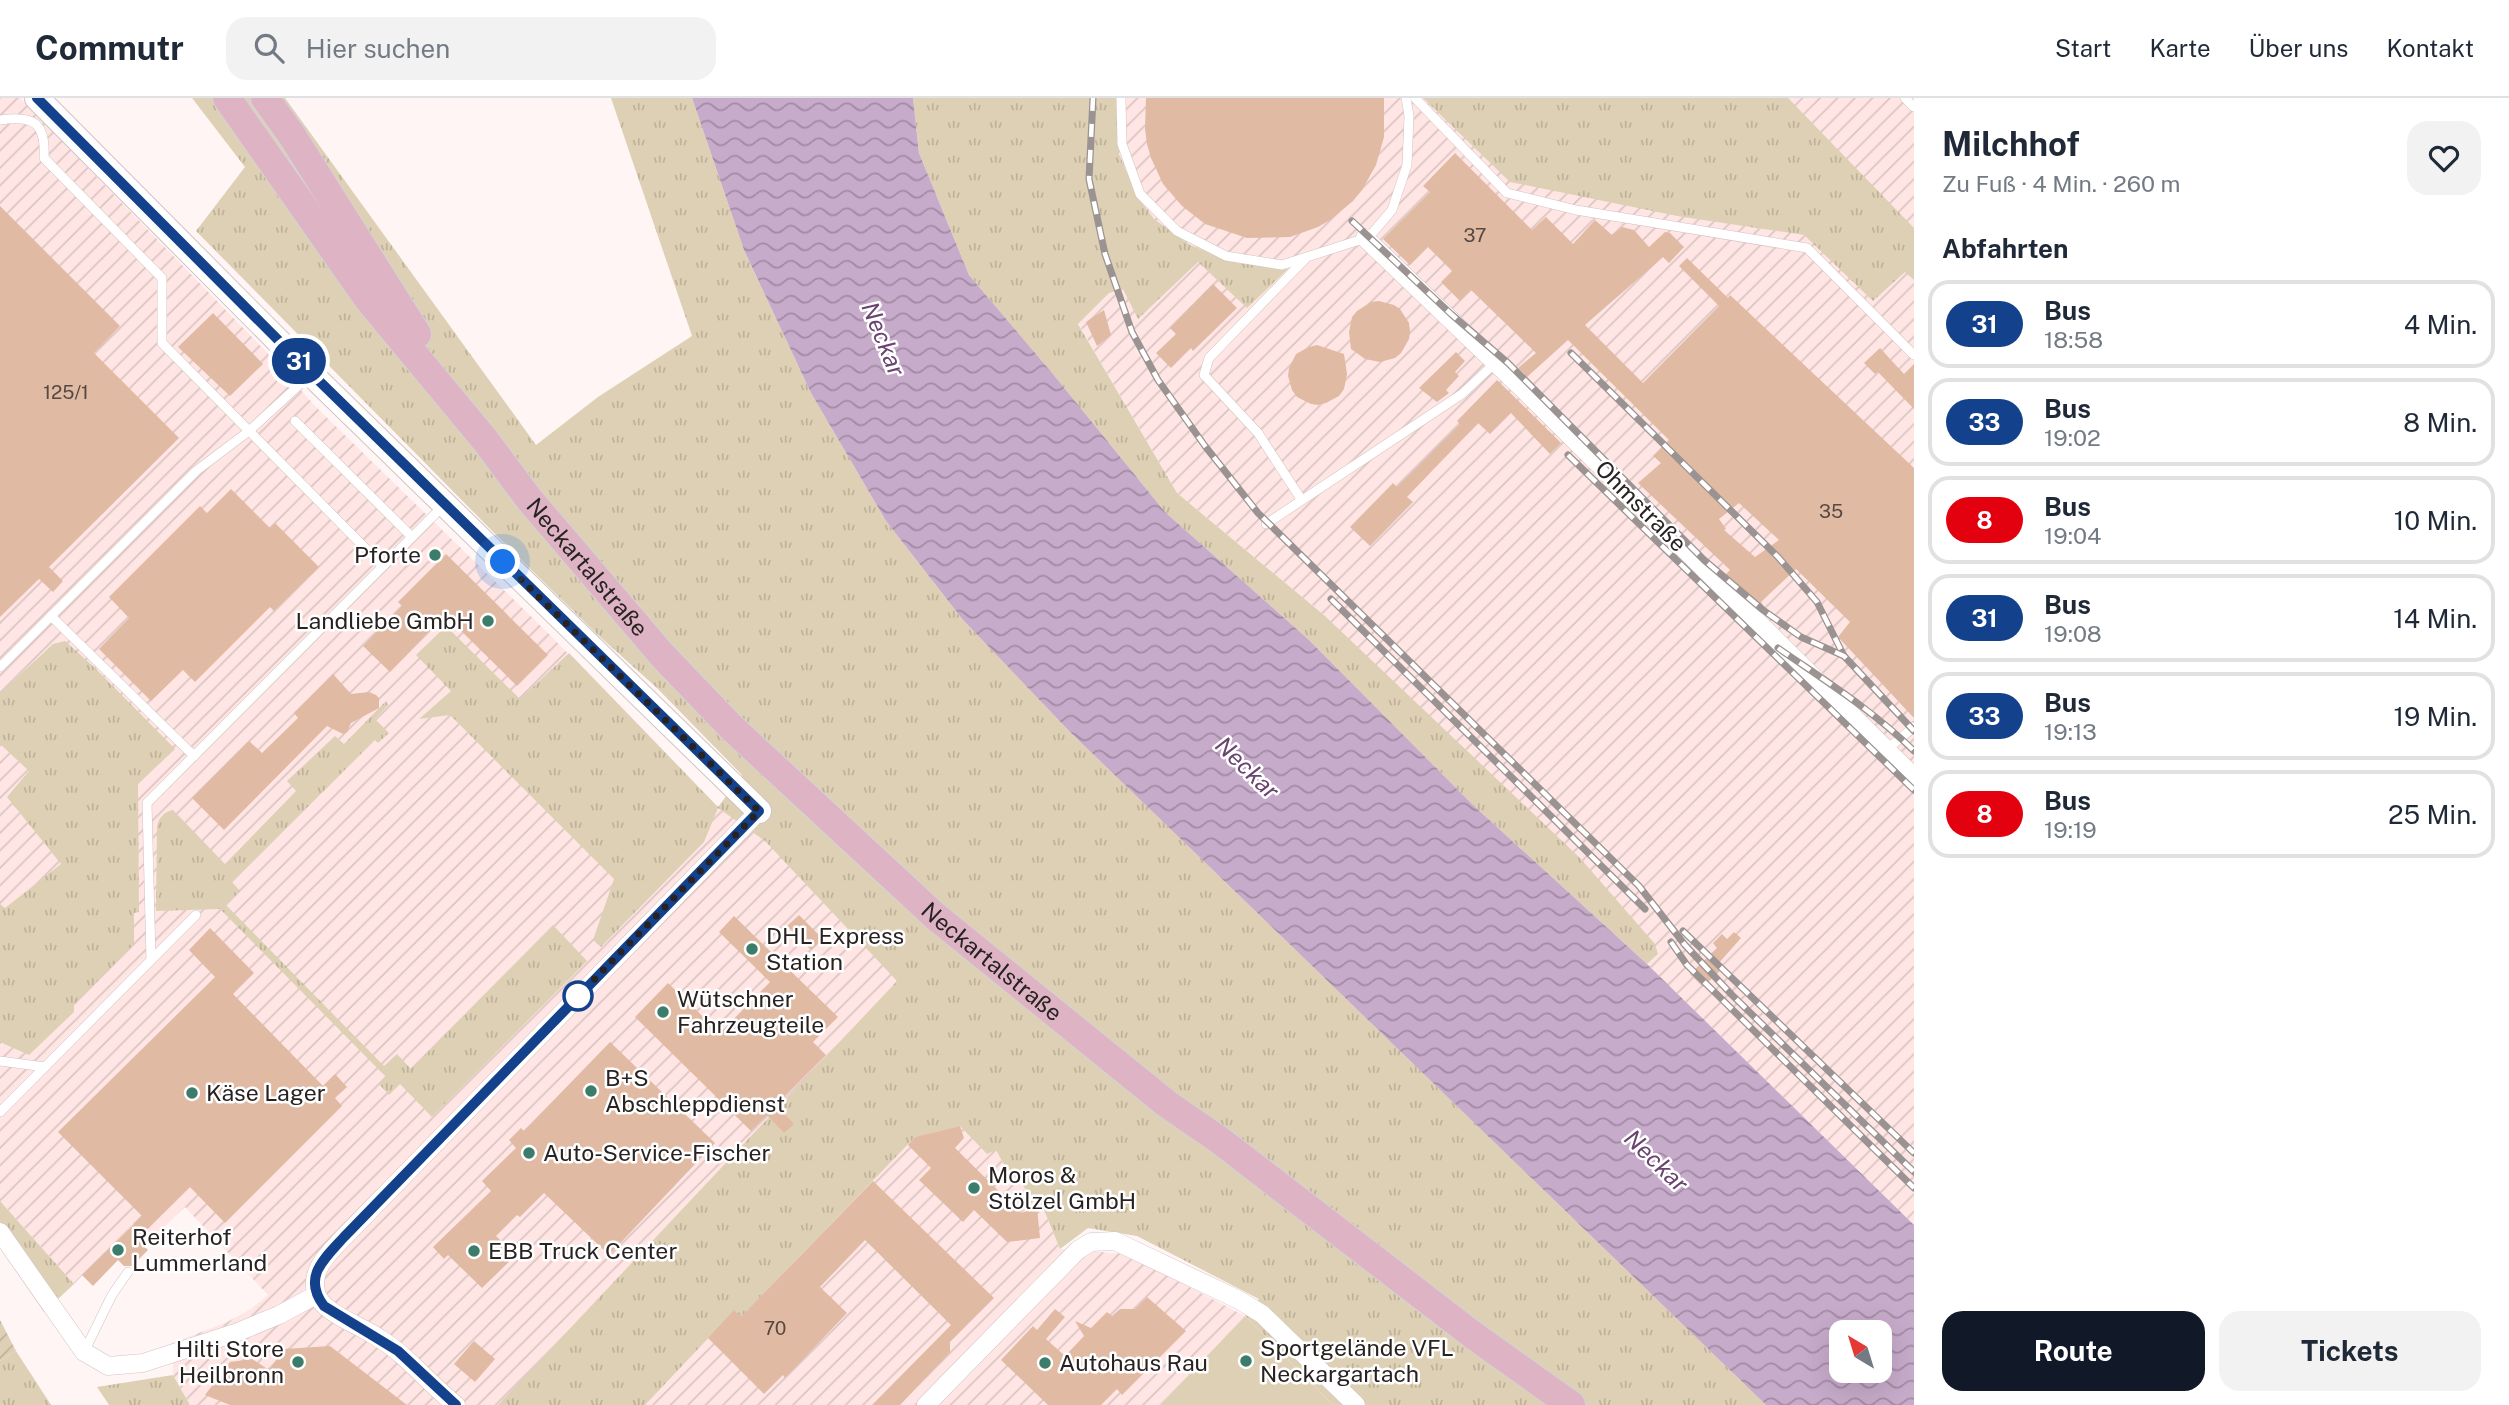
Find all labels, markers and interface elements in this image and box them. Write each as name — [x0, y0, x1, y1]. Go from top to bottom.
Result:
search box — [226, 17, 716, 80]
text: Commutr — [35, 29, 184, 67]
icon: search — [250, 29, 288, 67]
text: Hier suchen — [306, 33, 450, 64]
text: Start — [2055, 34, 2111, 62]
text: Karte — [2149, 34, 2211, 62]
text: Über uns — [2249, 34, 2348, 62]
text: Kontakt — [2386, 34, 2474, 62]
button: heart — [2407, 121, 2481, 195]
text: Milchhof — [1942, 125, 2080, 163]
text: Zu Fuß · 4 Min. · 260 m — [1942, 170, 2181, 197]
house number: 37 — [1463, 224, 1487, 246]
text: Abfahrten — [1942, 233, 2068, 264]
text: Bus — [2044, 295, 2091, 326]
water label: Neckar — [856, 298, 912, 381]
text: 4 Min. — [2404, 309, 2477, 340]
text: 31 — [1971, 310, 1998, 338]
text: 18:58 — [2044, 326, 2103, 353]
line badge: 31 — [268, 338, 330, 384]
text: 31 — [286, 347, 312, 375]
house number: 125/1 — [43, 381, 89, 403]
text: Bus — [2044, 393, 2091, 424]
text: 8 Min. — [2403, 407, 2477, 438]
text: 33 — [1969, 408, 2000, 436]
text: 19:02 — [2044, 424, 2101, 451]
street label: Ohmstraße — [1590, 454, 1693, 557]
text: Bus — [2044, 491, 2091, 522]
street label: Neckartalstraße — [521, 492, 654, 642]
house number: 35 — [1819, 500, 1843, 522]
text: 10 Min. — [2394, 505, 2477, 536]
text: 8 — [1976, 506, 1993, 534]
text: 19:04 — [2044, 522, 2101, 549]
place label: Pforte — [354, 541, 421, 568]
your location — [485, 544, 520, 579]
marker: Pforte — [427, 547, 443, 563]
text: Bus — [2044, 589, 2091, 620]
text: 14 Min. — [2393, 603, 2477, 634]
text: 31 — [1971, 604, 1998, 632]
place label: Landliebe GmbH — [296, 607, 474, 634]
marker: Landliebe GmbH — [480, 613, 496, 629]
text: 19:08 — [2044, 620, 2102, 647]
text: Bus — [2044, 687, 2091, 718]
text: 19 Min. — [2393, 701, 2477, 732]
text: 33 — [1969, 702, 2000, 730]
text: 19:13 — [2044, 718, 2097, 745]
water label: Neckar — [1210, 730, 1286, 805]
text: Bus — [2044, 785, 2091, 816]
text: 25 Min. — [2388, 799, 2477, 830]
text: 8 — [1976, 800, 1993, 828]
text: 19:19 — [2044, 816, 2097, 843]
street label: Neckartalstraße — [916, 896, 1068, 1026]
place label: DHL Express Station — [766, 922, 904, 975]
marker: DHL Express Station — [744, 941, 760, 957]
unlabelled marker — [563, 981, 593, 1011]
place label: Wütschner Fahrzeugteile — [677, 985, 824, 1038]
marker: Wütschner Fahrzeugteile — [655, 1004, 671, 1020]
place label: B+S Abschleppdienst — [605, 1064, 785, 1117]
place label: Käse Lager — [206, 1079, 326, 1106]
marker: B+S Abschleppdienst — [583, 1083, 599, 1099]
marker: Käse Lager — [184, 1085, 200, 1101]
water label: Neckar — [1619, 1123, 1695, 1198]
place label: Auto-Service-Fischer — [543, 1139, 771, 1166]
marker: Auto-Service-Fischer — [521, 1145, 537, 1161]
place label: Moros & Stölzel GmbH — [988, 1161, 1136, 1214]
marker: Moros & Stölzel GmbH — [966, 1180, 982, 1196]
place label: Reiterhof Lummerland — [132, 1223, 267, 1276]
place label: EBB Truck Center — [488, 1237, 677, 1264]
marker: Reiterhof Lummerland — [110, 1242, 126, 1258]
marker: EBB Truck Center — [466, 1243, 482, 1259]
button: Route — [1942, 1311, 2205, 1391]
button: Tickets — [2219, 1311, 2481, 1391]
house number: 70 — [764, 1317, 786, 1339]
north arrow — [1829, 1320, 1892, 1382]
map controls — [1829, 1320, 1892, 1383]
place label: Sportgelände VFL Neckargartach — [1260, 1334, 1454, 1387]
place label: Hilti Store Heilbronn — [176, 1335, 284, 1388]
place label: Autohaus Rau — [1059, 1349, 1208, 1376]
marker: Sportgelände VFL Neckargartach — [1238, 1353, 1254, 1369]
marker: Hilti Store Heilbronn — [290, 1354, 306, 1370]
marker: Autohaus Rau — [1037, 1355, 1053, 1371]

